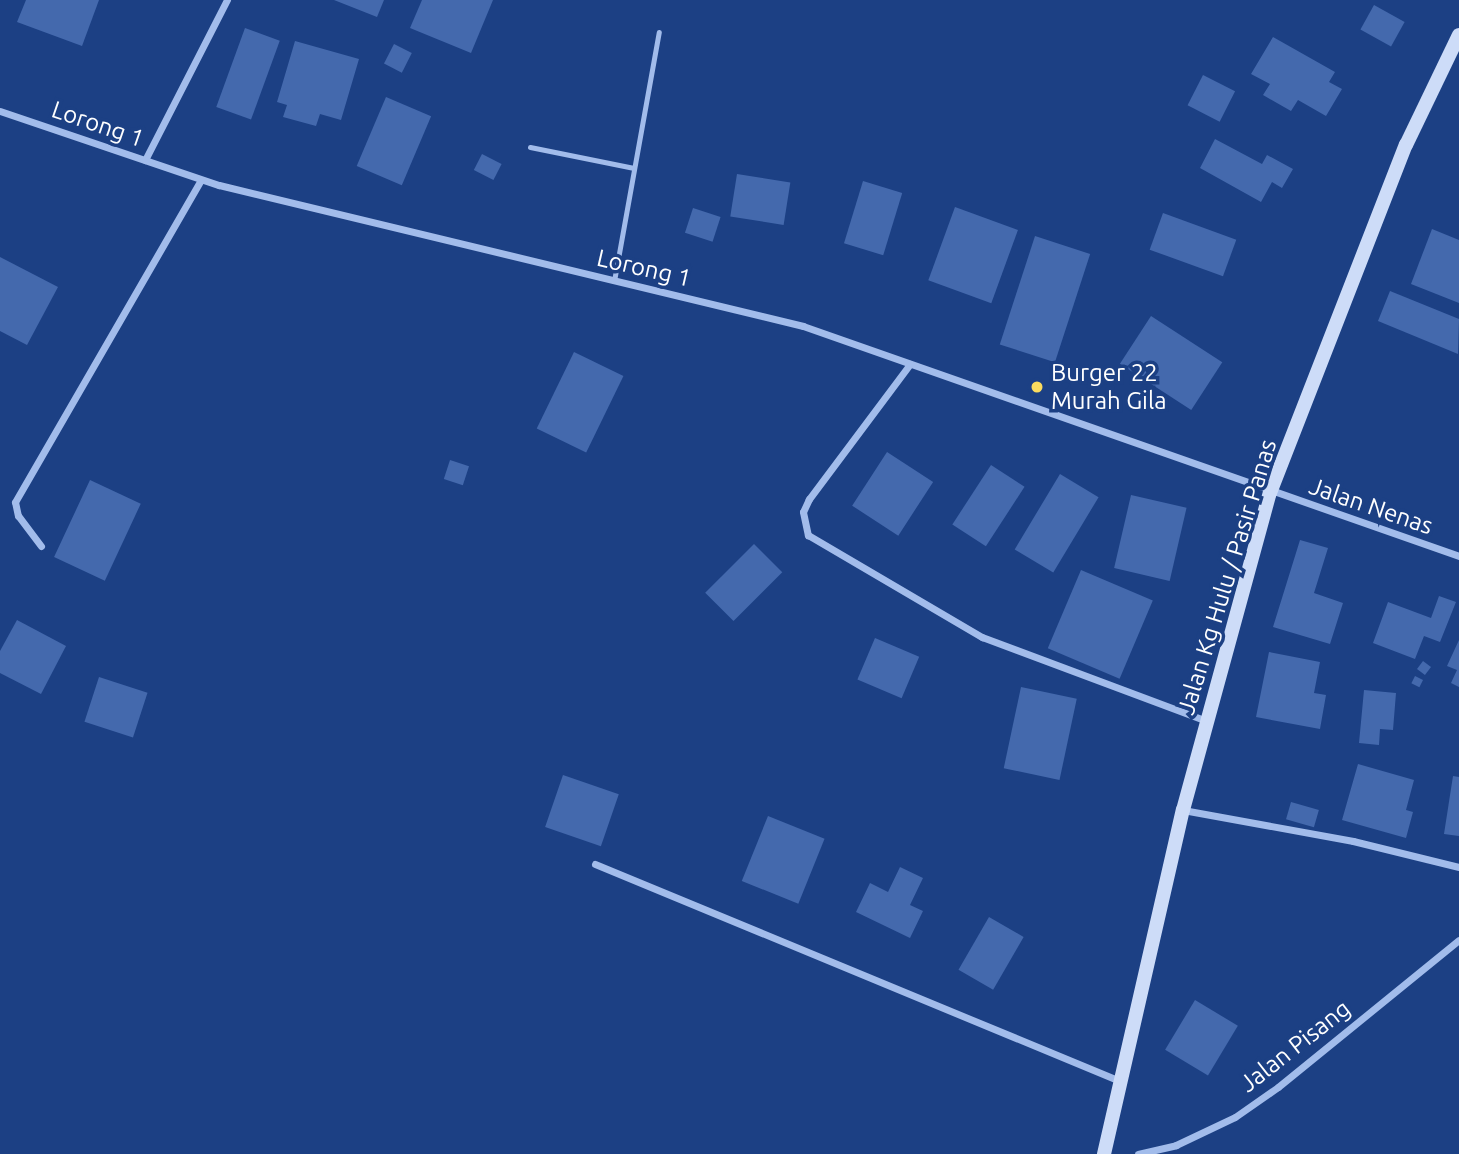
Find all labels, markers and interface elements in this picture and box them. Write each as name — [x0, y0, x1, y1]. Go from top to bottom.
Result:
street label: Lorong 1 — [48, 95, 148, 153]
street label: Lorong 1 — [594, 243, 694, 293]
place label: Burger 22 Murah Gila — [1051, 359, 1167, 415]
marker: Burger 22 Murah Gila — [1029, 379, 1045, 395]
street label: Jalan Kg Hulu / Pasir Panas — [1171, 436, 1283, 718]
street label: Jalan Nenas — [1305, 471, 1437, 541]
street label: Jalan Pisang — [1234, 994, 1356, 1098]

